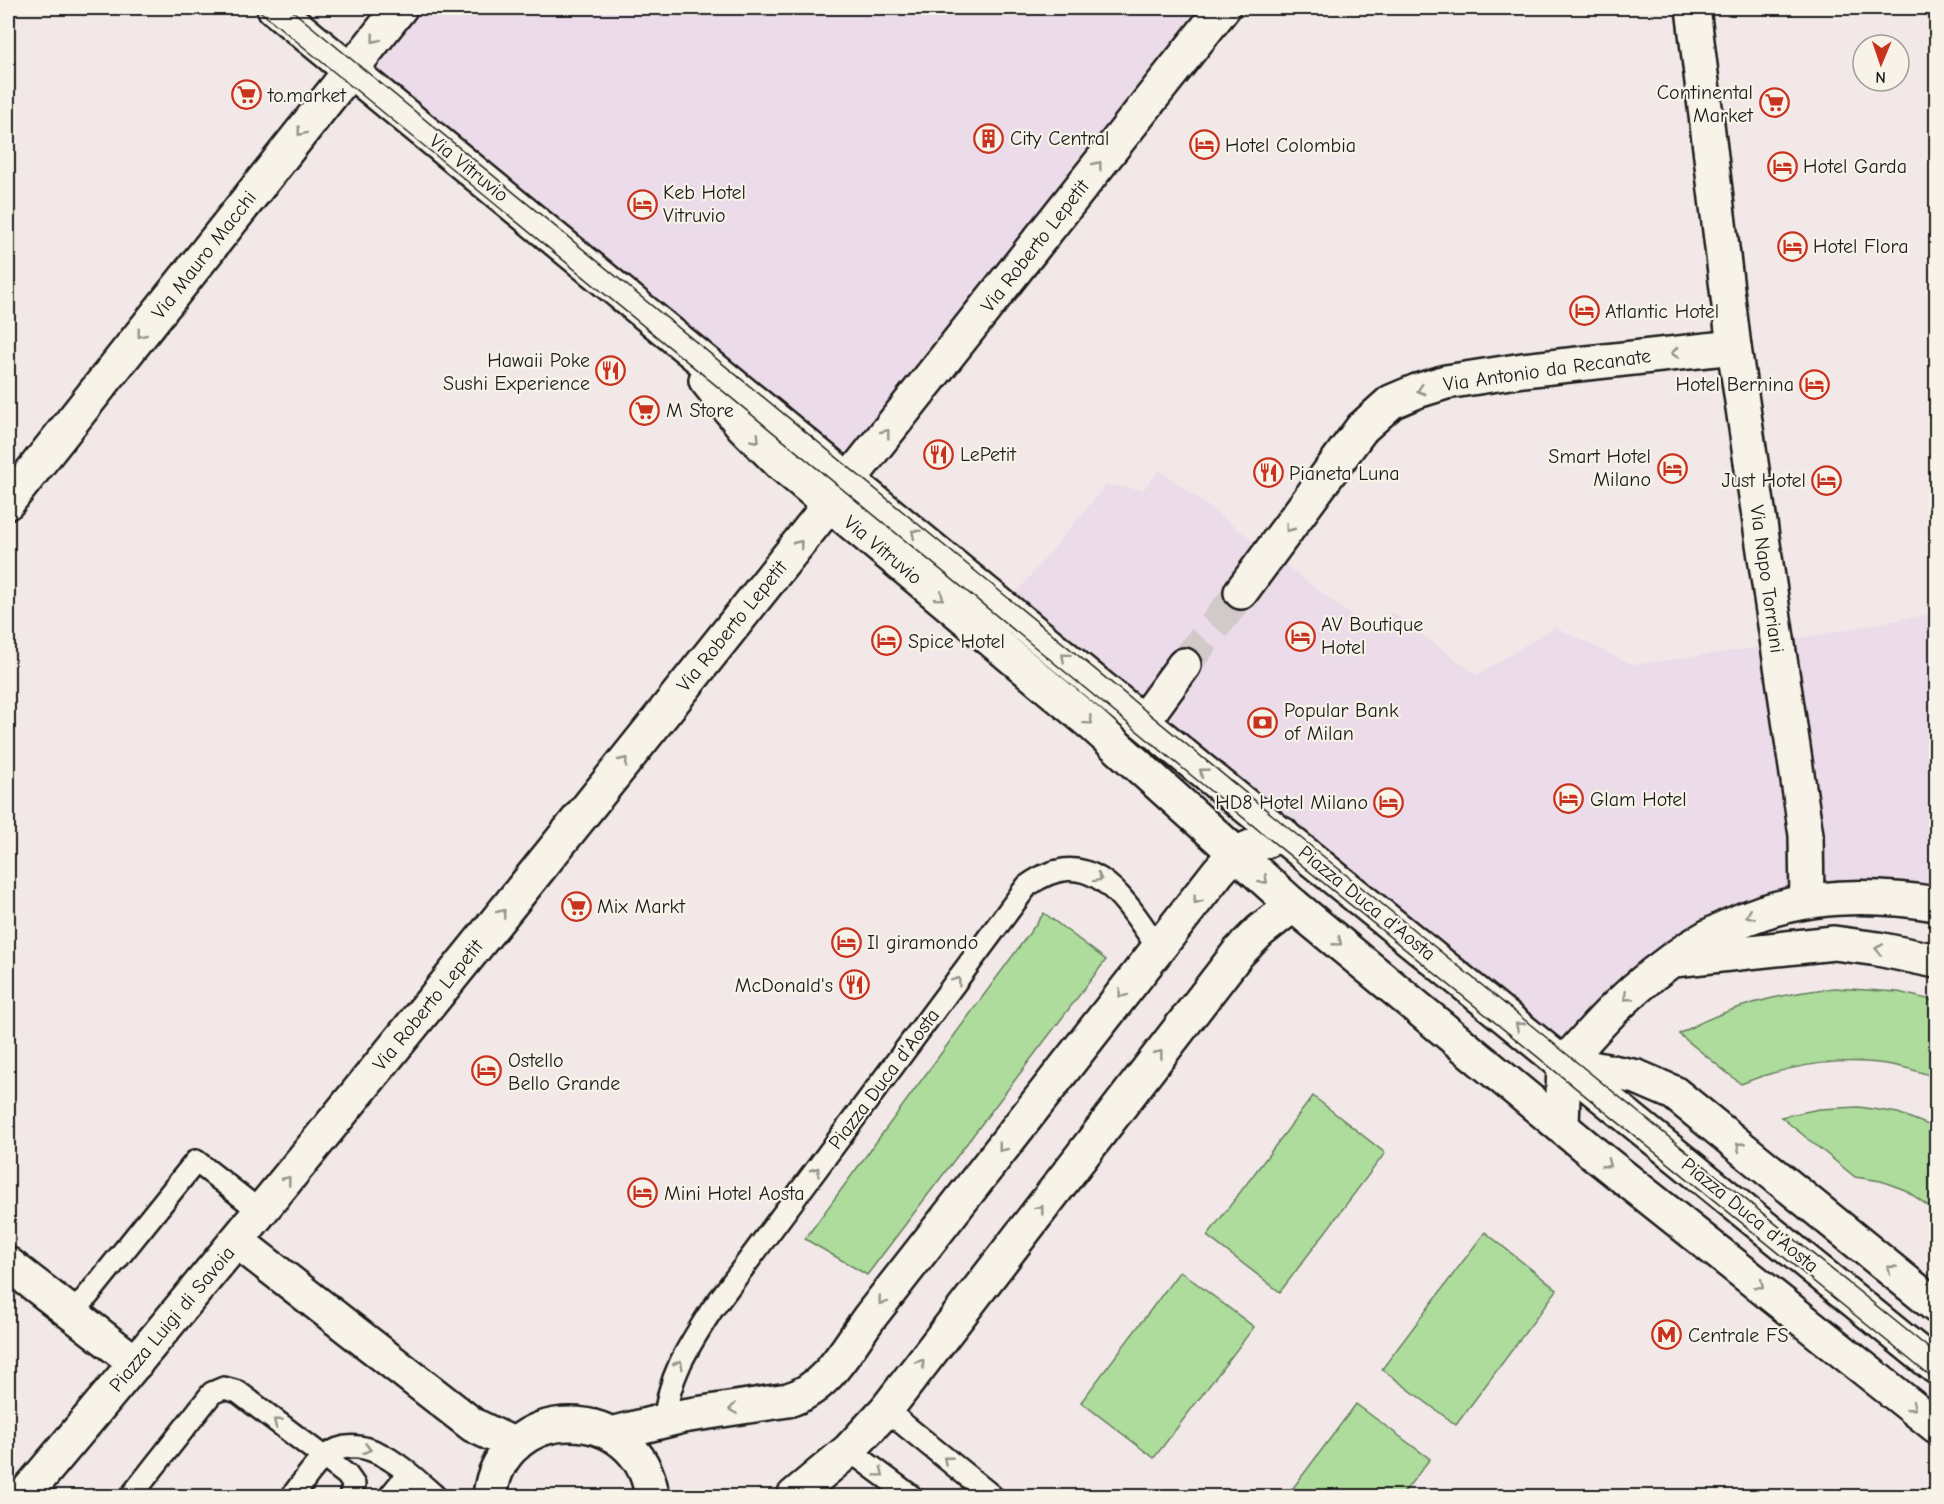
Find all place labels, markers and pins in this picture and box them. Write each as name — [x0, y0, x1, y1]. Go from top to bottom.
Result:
supermarket icon: to.market — [231, 79, 263, 111]
place label: Continental Market — [1657, 81, 1754, 127]
place label: to.market — [267, 84, 347, 107]
supermarket icon: Continental Market — [1758, 87, 1790, 119]
building icon: City Central — [973, 122, 1005, 154]
place label: City Central — [1010, 127, 1110, 150]
hotel icon: Hotel Colombia — [1188, 129, 1220, 161]
place label: Hotel Colombia — [1225, 134, 1356, 157]
hotel icon: Hotel Garda — [1766, 150, 1798, 182]
place label: Hotel Garda — [1803, 155, 1907, 178]
place label: Keb Hotel Vitruvio — [663, 181, 746, 227]
hotel icon: Keb Hotel Vitruvio — [626, 188, 658, 220]
hotel icon: Hotel Flora — [1776, 230, 1808, 262]
place label: Hotel Flora — [1813, 235, 1908, 258]
hotel icon: Atlantic Hotel — [1568, 295, 1600, 327]
place label: Atlantic Hotel — [1605, 300, 1719, 323]
place label: Hawaii Poke Sushi Experience — [443, 349, 590, 395]
restaurant icon: Hawaii Poke Sushi Experience — [595, 355, 627, 387]
hotel icon: Hotel Bernina — [1799, 368, 1831, 400]
place label: Hotel Bernina — [1676, 373, 1794, 396]
supermarket icon: M Store — [629, 394, 661, 426]
place label: M Store — [666, 399, 734, 422]
restaurant icon: LePetit — [923, 438, 955, 470]
place label: LePetit — [960, 443, 1017, 466]
place label: Smart Hotel Milano — [1548, 445, 1651, 491]
hotel icon: Smart Hotel Milano — [1656, 452, 1688, 484]
restaurant icon: Pianeta Luna — [1252, 457, 1284, 489]
place label: Pianeta Luna — [1289, 462, 1400, 485]
hotel icon: Just Hotel — [1811, 464, 1843, 496]
place label: Just Hotel — [1722, 469, 1806, 492]
place label: AV Boutique Hotel — [1321, 613, 1423, 659]
hotel icon: AV Boutique Hotel — [1284, 620, 1316, 652]
hotel icon: Spice Hotel — [871, 625, 903, 657]
place label: Spice Hotel — [908, 630, 1005, 653]
place label: Popular Bank of Milan — [1284, 699, 1399, 745]
bank icon: Popular Bank of Milan — [1247, 706, 1279, 738]
hotel icon: Glam Hotel — [1553, 783, 1585, 815]
hotel icon: HD8 Hotel Milano — [1373, 786, 1405, 818]
place label: Glam Hotel — [1590, 788, 1687, 811]
place label: HD8 Hotel Milano — [1215, 791, 1368, 814]
supermarket icon: Mix Markt — [560, 890, 592, 922]
place label: Mix Markt — [597, 895, 686, 918]
hotel icon: Il giramondo — [830, 926, 862, 958]
place label: Il giramondo — [867, 931, 978, 954]
restaurant icon: McDonald's — [838, 969, 870, 1001]
place label: McDonald's — [735, 974, 833, 997]
place label: Ostello Bello Grande — [508, 1049, 620, 1095]
hotel icon: Ostello Bello Grande — [471, 1055, 503, 1087]
hotel icon: Mini Hotel Aosta — [627, 1177, 659, 1209]
place label: Mini Hotel Aosta — [664, 1182, 805, 1205]
metro station icon: Centrale FS — [1651, 1319, 1683, 1351]
place label: Centrale FS — [1688, 1324, 1789, 1347]

